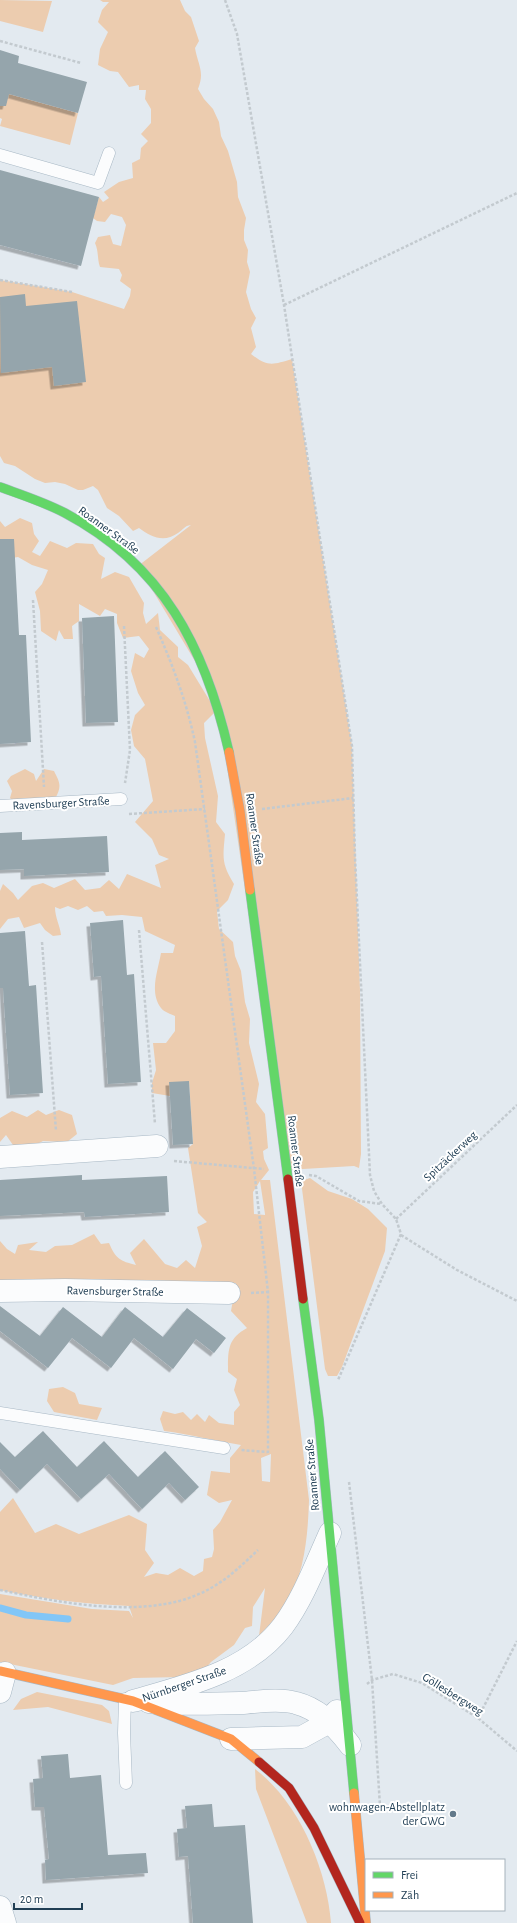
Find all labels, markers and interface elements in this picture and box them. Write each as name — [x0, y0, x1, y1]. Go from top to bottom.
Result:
street label: Roanner Straße — [76, 504, 142, 556]
street label: Roanner Straße — [244, 792, 266, 866]
street label: Ravensburger Straße — [12, 794, 110, 812]
street label: Roanner Straße — [286, 1114, 306, 1188]
street label: Spitzäckerweg — [421, 1128, 479, 1183]
street label: Ravensburger Straße — [66, 1284, 164, 1298]
street label: Roanner Straße — [303, 1439, 321, 1511]
street label: Nürnberger Straße — [140, 1664, 228, 1704]
street label: Göllesbergweg — [420, 1671, 486, 1718]
place label: wohnwagen-Abstellplatz der GWG — [329, 1801, 445, 1827]
marker: wohnwagen-Abstellplatz der GWG — [448, 1809, 458, 1819]
legend — [365, 1859, 505, 1911]
text: Frei — [401, 1869, 418, 1881]
scale bar — [14, 1885, 82, 1911]
text: Zäh — [401, 1889, 419, 1901]
text: 20 m — [20, 1893, 43, 1905]

